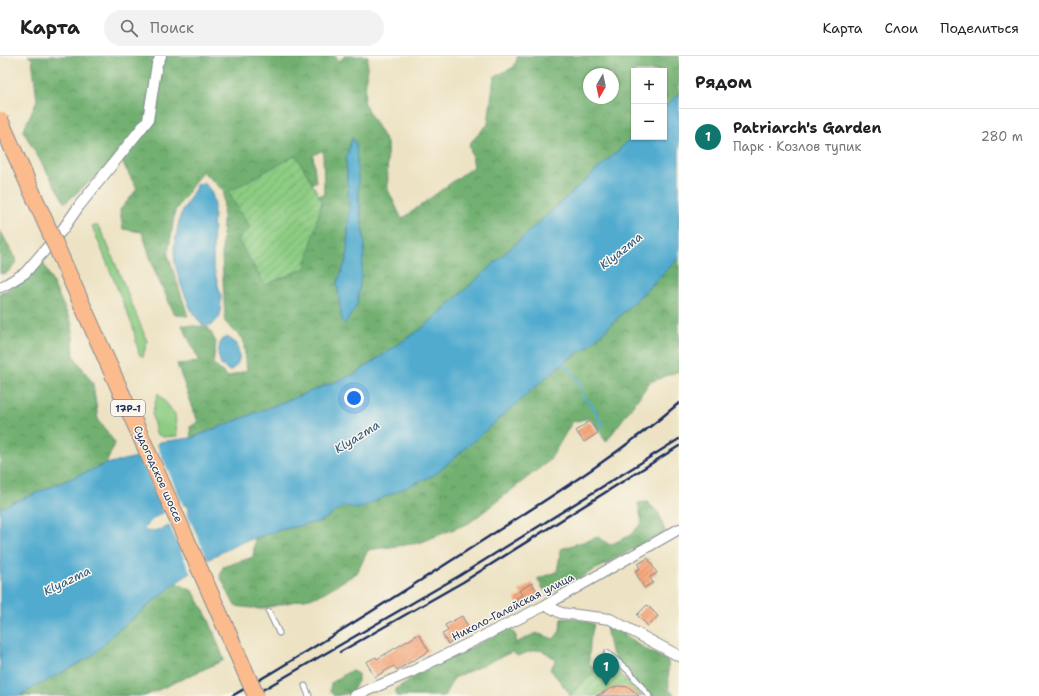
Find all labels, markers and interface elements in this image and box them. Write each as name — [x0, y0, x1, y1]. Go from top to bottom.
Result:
search box — [104, 10, 384, 46]
text: Карта — [20, 15, 80, 40]
icon: search — [118, 17, 140, 39]
text: Поиск — [150, 18, 194, 38]
text: Карта — [822, 19, 863, 37]
text: Слои — [885, 19, 918, 37]
text: Поделиться — [940, 19, 1019, 37]
north arrow — [583, 68, 619, 104]
map controls — [631, 68, 667, 140]
button: + — [631, 68, 667, 104]
text: Рядом — [695, 71, 752, 93]
button: − — [631, 104, 667, 140]
text: Patriarch's Garden — [733, 118, 882, 138]
text: 1 — [705, 128, 711, 145]
text: 280 m — [981, 128, 1023, 145]
text: Парк · Козлов тупик — [733, 138, 861, 155]
water label: Klyazma — [596, 229, 646, 273]
your location — [344, 388, 364, 408]
road number: 17Р-1 — [111, 400, 145, 416]
water label: Klyazma — [331, 417, 383, 457]
street label: Судогодское шоссе — [130, 423, 186, 525]
water label: Klyazma — [41, 563, 93, 599]
street label: Николо-Галейская улица — [449, 569, 577, 644]
pin: 1 — [593, 653, 619, 686]

